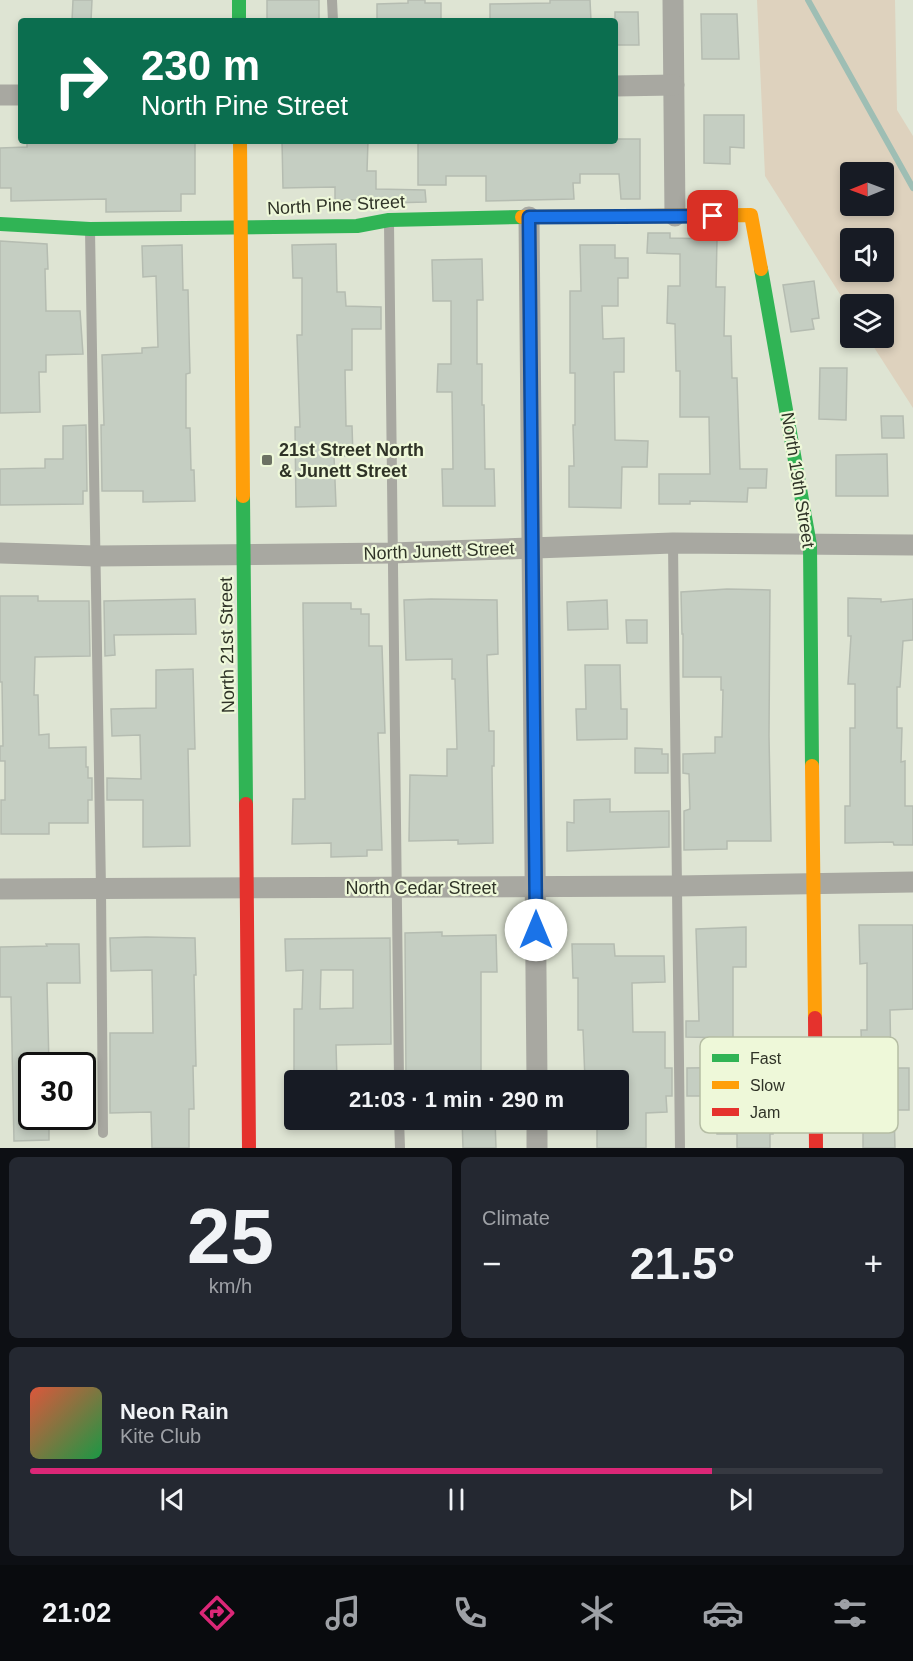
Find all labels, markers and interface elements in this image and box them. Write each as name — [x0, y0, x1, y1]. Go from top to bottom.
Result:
icon: right — [42, 42, 120, 120]
text: 230 m — [141, 42, 260, 89]
text: North Pine Street — [141, 91, 348, 121]
north arrow — [840, 162, 894, 216]
map controls — [840, 162, 894, 348]
pin — [687, 190, 738, 241]
street label: North Pine Street — [267, 191, 405, 219]
icon: arrive — [696, 199, 729, 232]
button: sound — [840, 228, 894, 282]
button: layers — [840, 294, 894, 348]
street label: North 19th Street — [777, 411, 819, 549]
place label: 21st Street North & Junett Street — [279, 440, 424, 481]
marker: 21st Street North & Junett Street — [260, 453, 274, 467]
street label: North Junett Street — [363, 538, 515, 564]
street label: North 21st Street — [216, 577, 238, 713]
street label: North Cedar Street — [345, 878, 497, 898]
position arrow — [504, 898, 568, 962]
legend — [700, 1037, 898, 1133]
text: Fast — [750, 1050, 782, 1067]
speed limit sign: 30 — [18, 1052, 96, 1130]
text: Slow — [750, 1077, 785, 1094]
text: 21:03 · 1 min · 290 m — [349, 1087, 564, 1112]
text: Jam — [750, 1104, 780, 1121]
text: 25 — [187, 1192, 274, 1280]
text: Climate — [482, 1207, 550, 1229]
text: 21.5° — [630, 1238, 735, 1289]
text: − — [482, 1245, 501, 1282]
text: + — [864, 1245, 883, 1282]
text: km/h — [209, 1275, 252, 1297]
text: Neon Rain — [120, 1399, 229, 1424]
text: Kite Club — [120, 1425, 201, 1447]
icon: previous — [156, 1483, 189, 1516]
icon: pause — [440, 1483, 473, 1516]
icon: next — [724, 1483, 757, 1516]
icon: directions — [196, 1592, 238, 1634]
icon: music — [322, 1592, 364, 1634]
icon: phone — [449, 1592, 491, 1634]
icon: climate — [576, 1592, 618, 1634]
icon: car — [702, 1592, 744, 1634]
icon: filters — [829, 1592, 871, 1634]
text: 21:02 — [42, 1598, 111, 1628]

